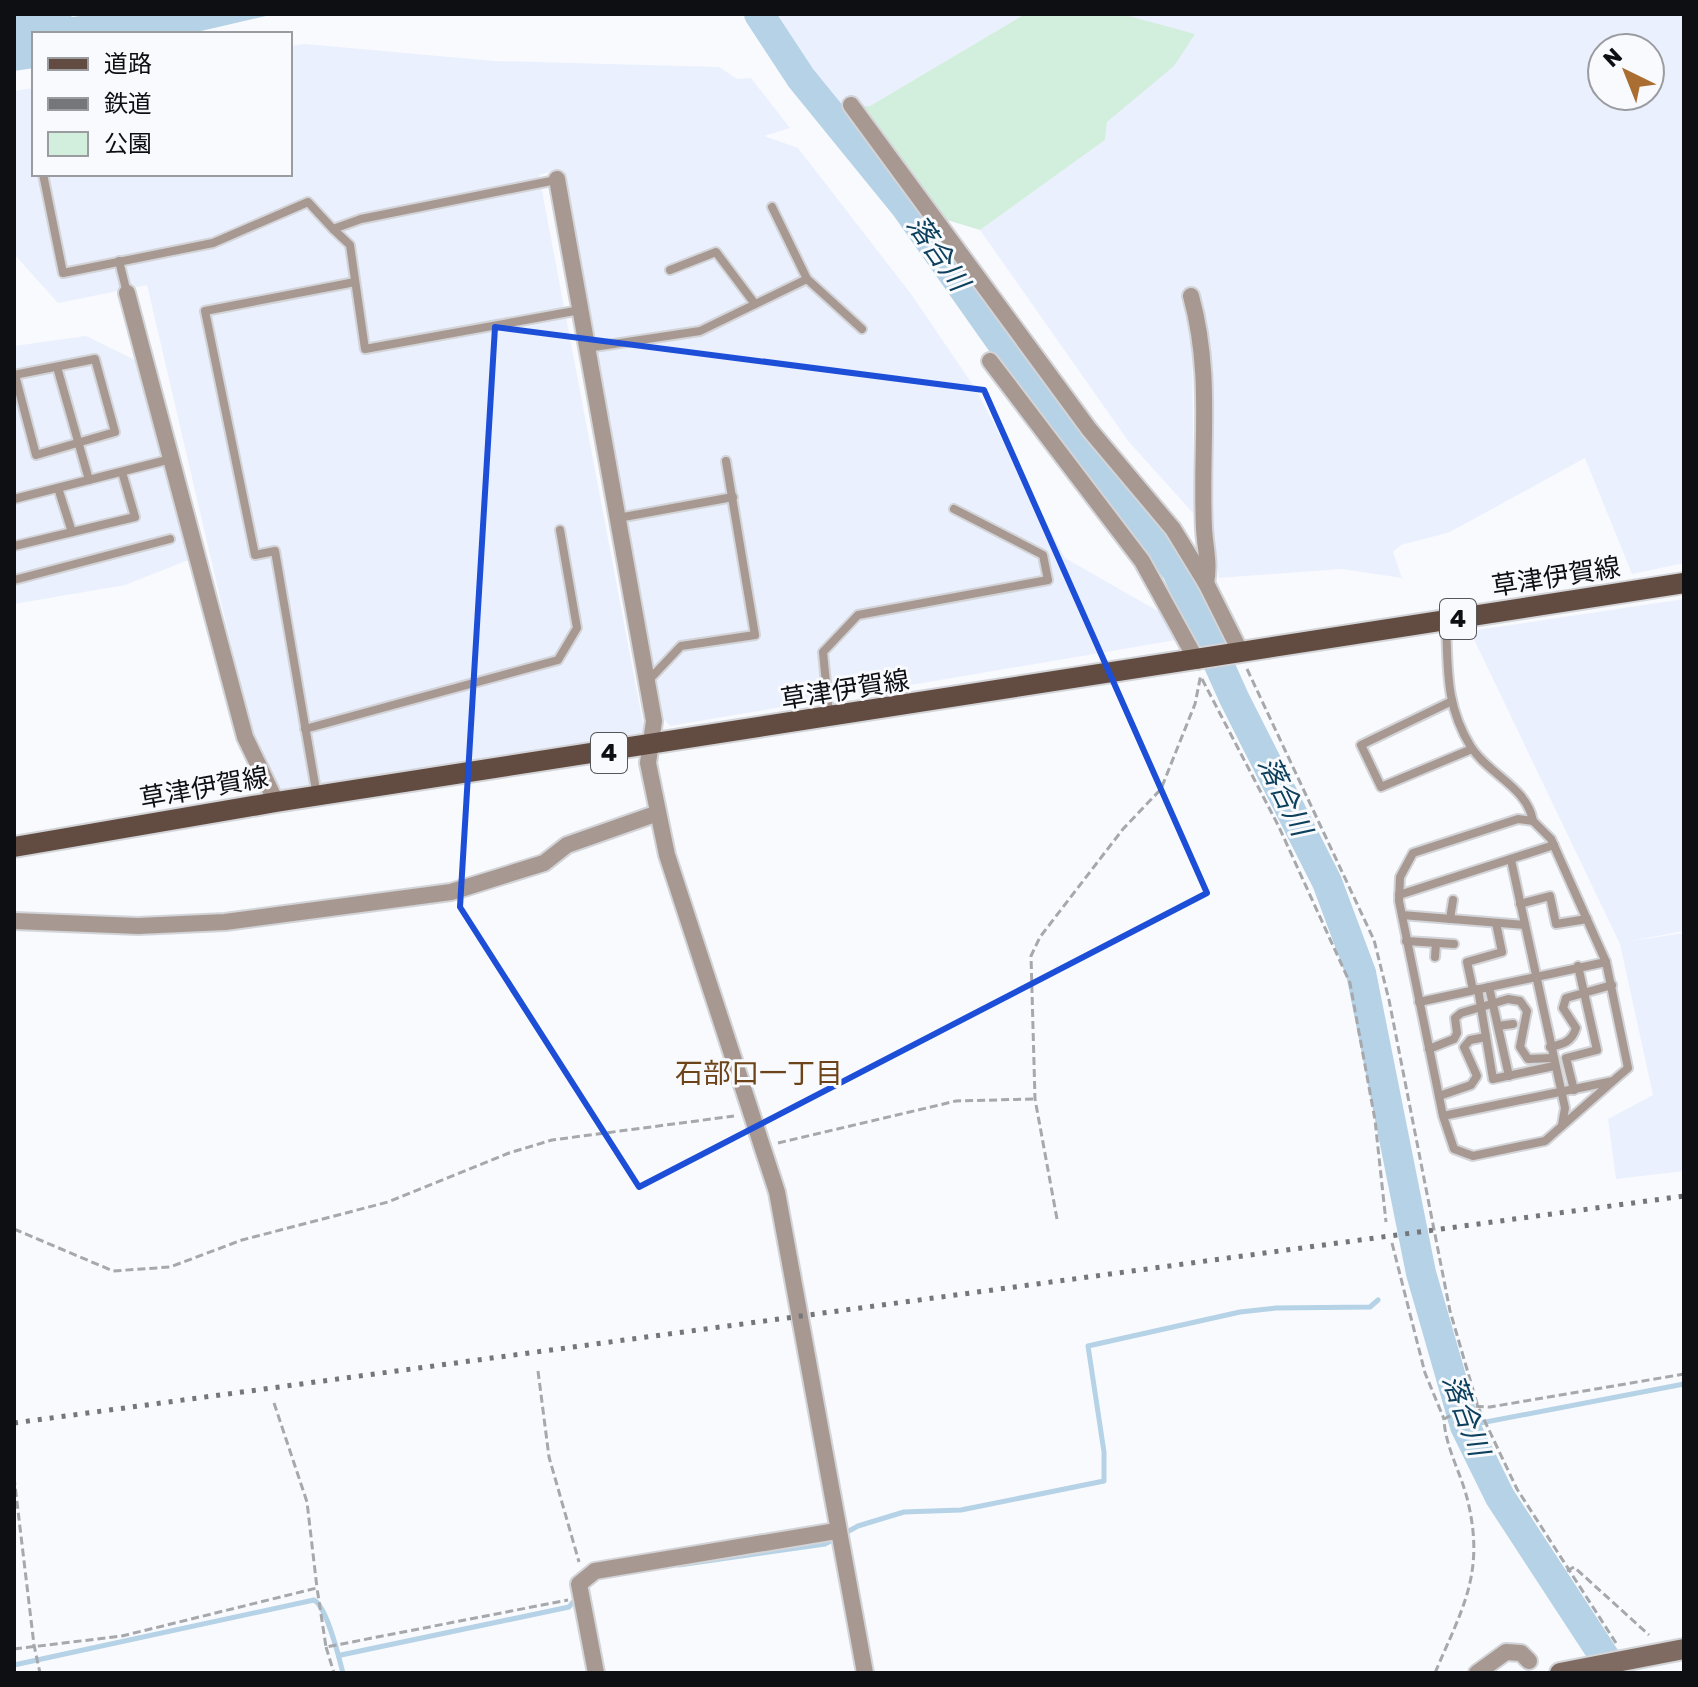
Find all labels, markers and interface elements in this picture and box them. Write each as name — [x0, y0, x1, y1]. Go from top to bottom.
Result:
legend — [32, 32, 292, 176]
north arrow — [1586, 32, 1666, 112]
text: N — [1598, 42, 1628, 73]
text: 道路 — [104, 50, 152, 78]
text: 鉄道 — [104, 90, 152, 118]
text: 公園 — [104, 130, 152, 158]
water label: 落合川 — [900, 209, 977, 299]
street label: 草津伊賀線 — [1489, 552, 1623, 602]
road number: 4 — [1440, 599, 1476, 639]
street label: 草津伊賀線 — [778, 665, 912, 715]
road number: 4 — [591, 733, 627, 773]
water label: 落合川 — [1252, 751, 1320, 844]
street label: 草津伊賀線 — [137, 761, 271, 815]
district label: 石部口一丁目 — [675, 1057, 843, 1090]
water label: 落合川 — [1436, 1370, 1497, 1463]

